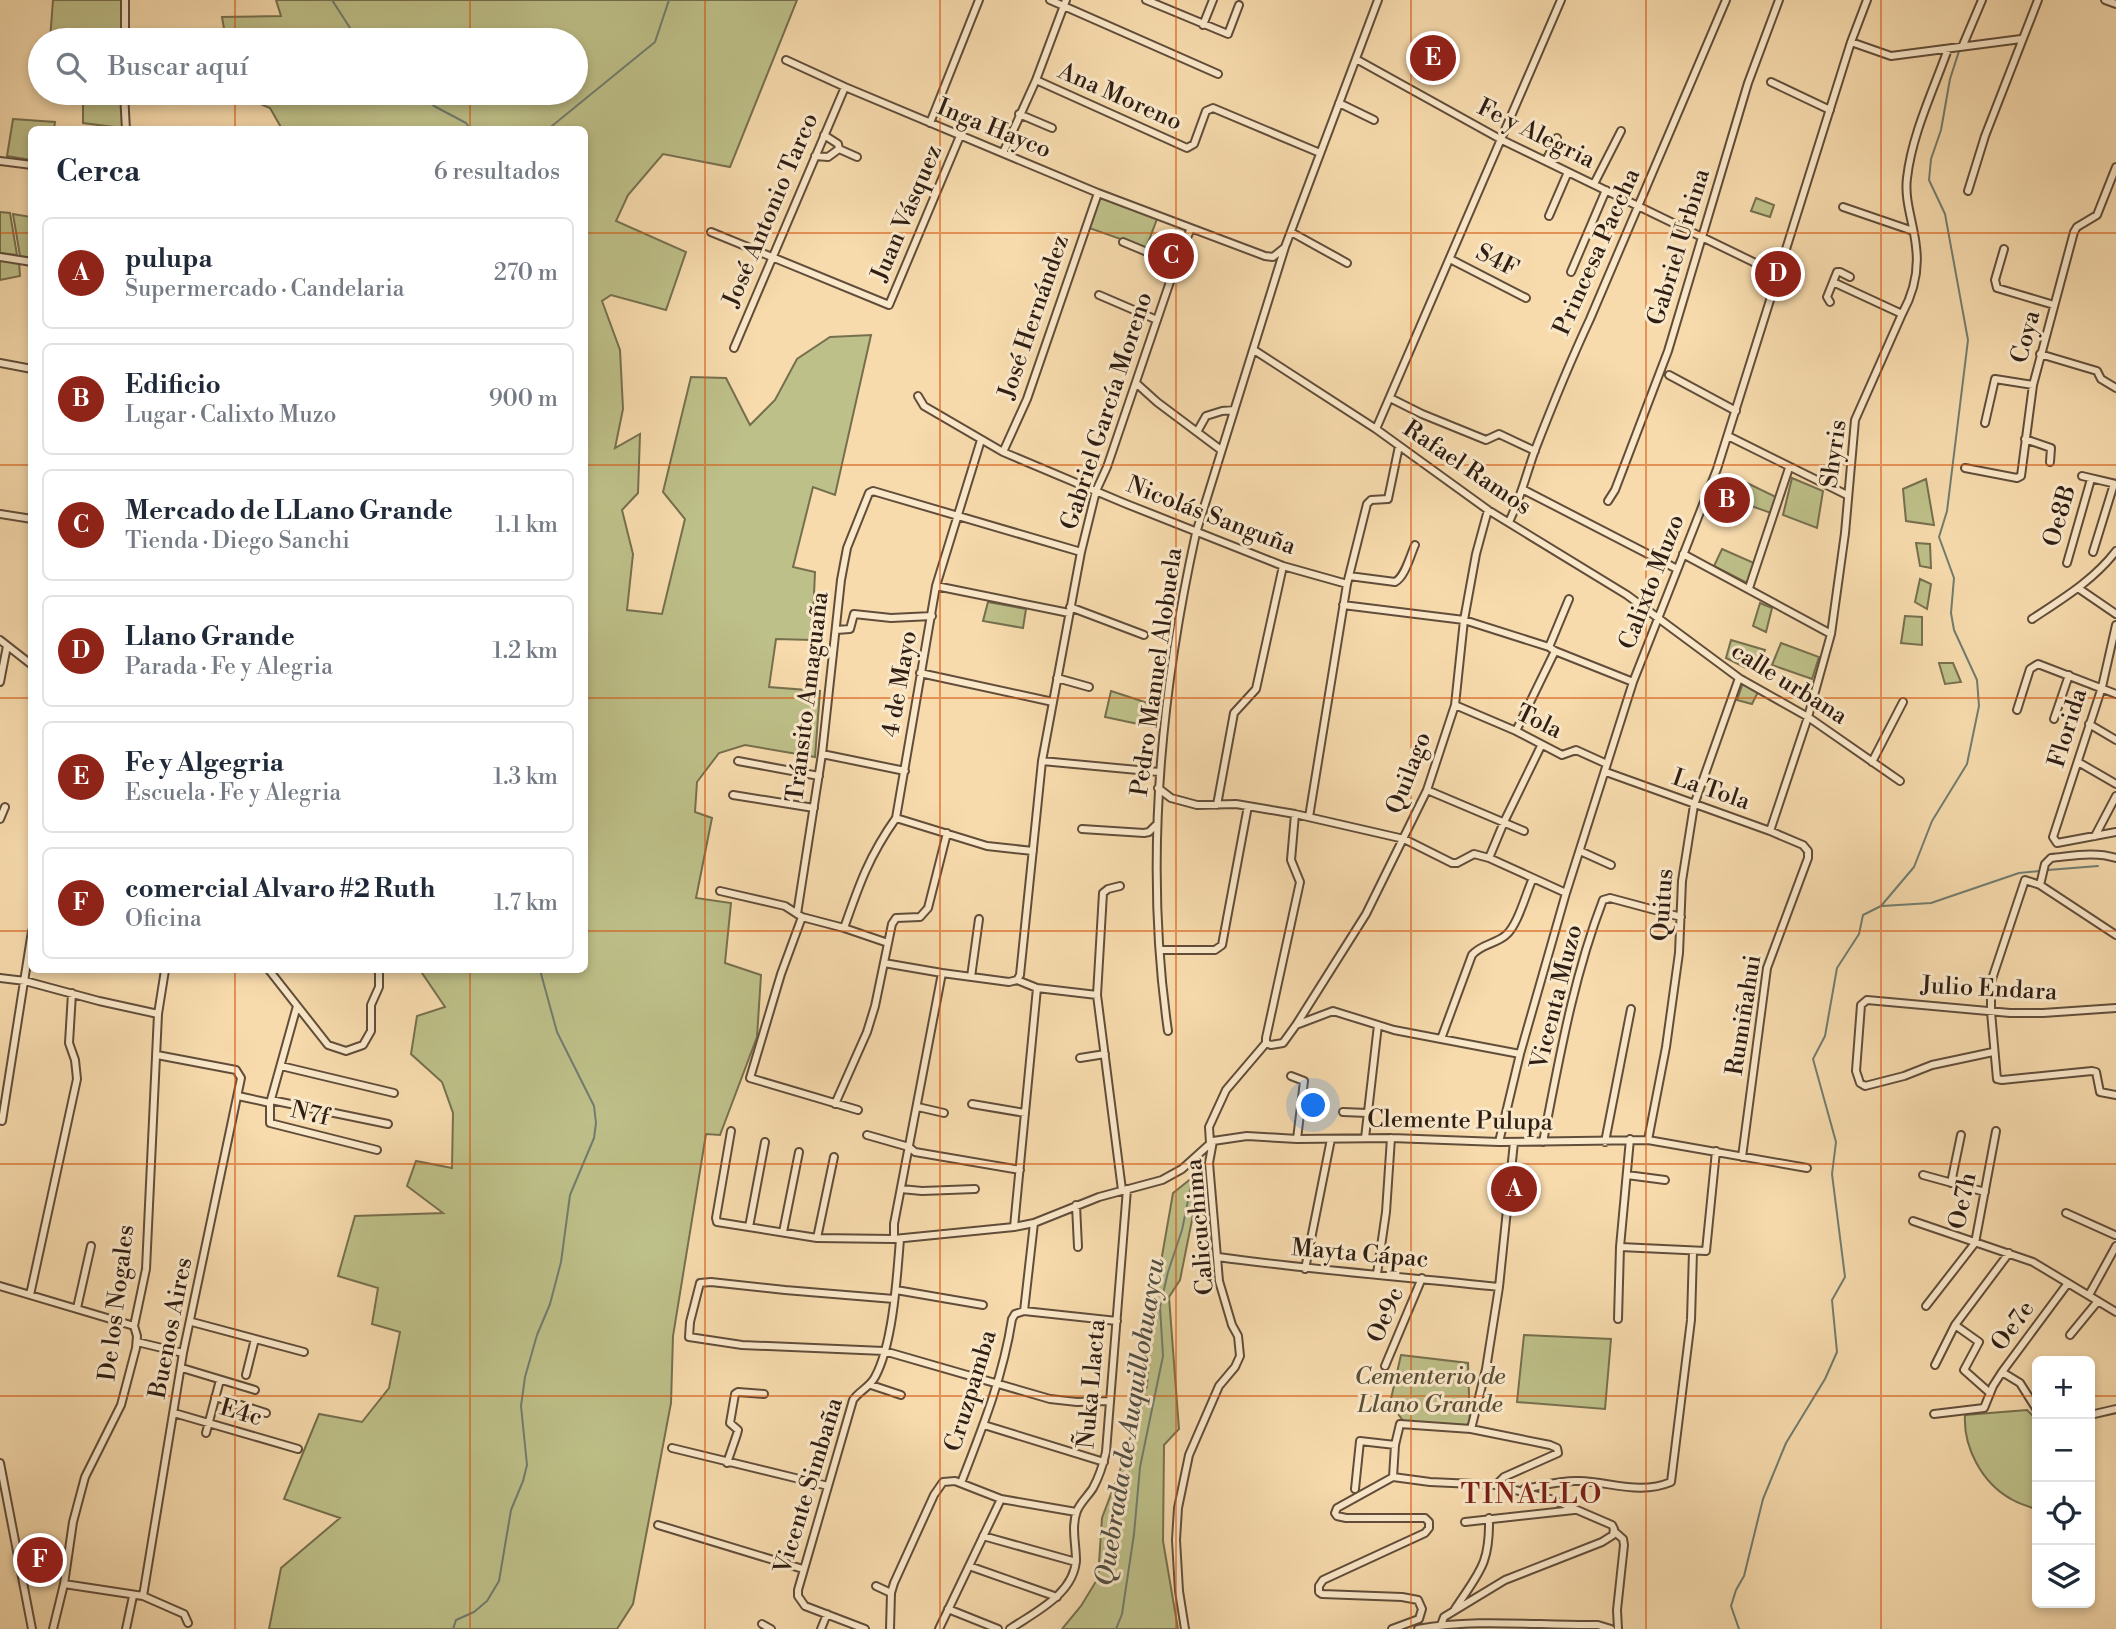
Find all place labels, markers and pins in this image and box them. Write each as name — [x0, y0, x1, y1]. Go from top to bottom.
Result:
pin: E — [1410, 32, 1456, 84]
pin: C — [1148, 230, 1194, 282]
pin: D — [1755, 248, 1801, 300]
pin: B — [1704, 474, 1750, 526]
pin: A — [1491, 1163, 1537, 1215]
pin: F — [17, 1534, 63, 1586]

